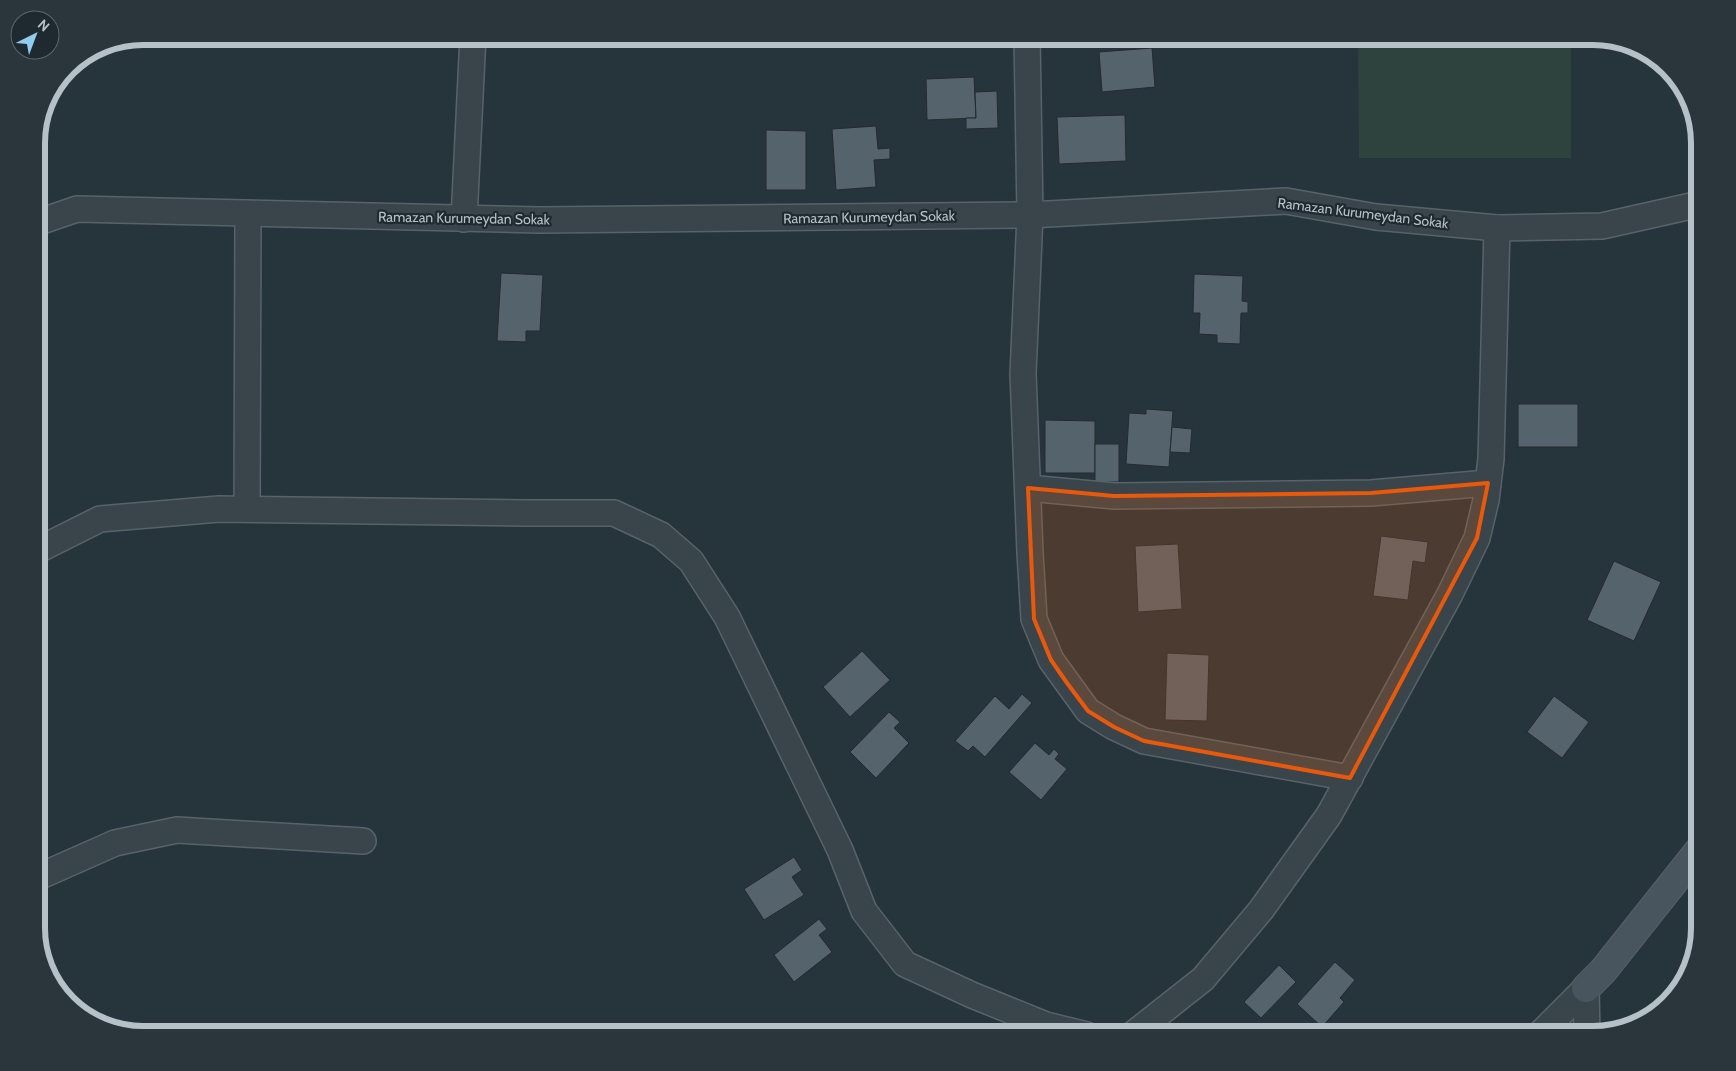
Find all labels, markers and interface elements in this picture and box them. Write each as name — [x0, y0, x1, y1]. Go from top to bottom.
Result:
north arrow — [10, 10, 60, 60]
text: N — [34, 15, 53, 35]
street label: Ramazan Kurumeydan Sokak — [1277, 194, 1450, 232]
street label: Ramazan Kurumeydan Sokak — [783, 206, 956, 227]
street label: Ramazan Kurumeydan Sokak — [378, 208, 551, 229]

